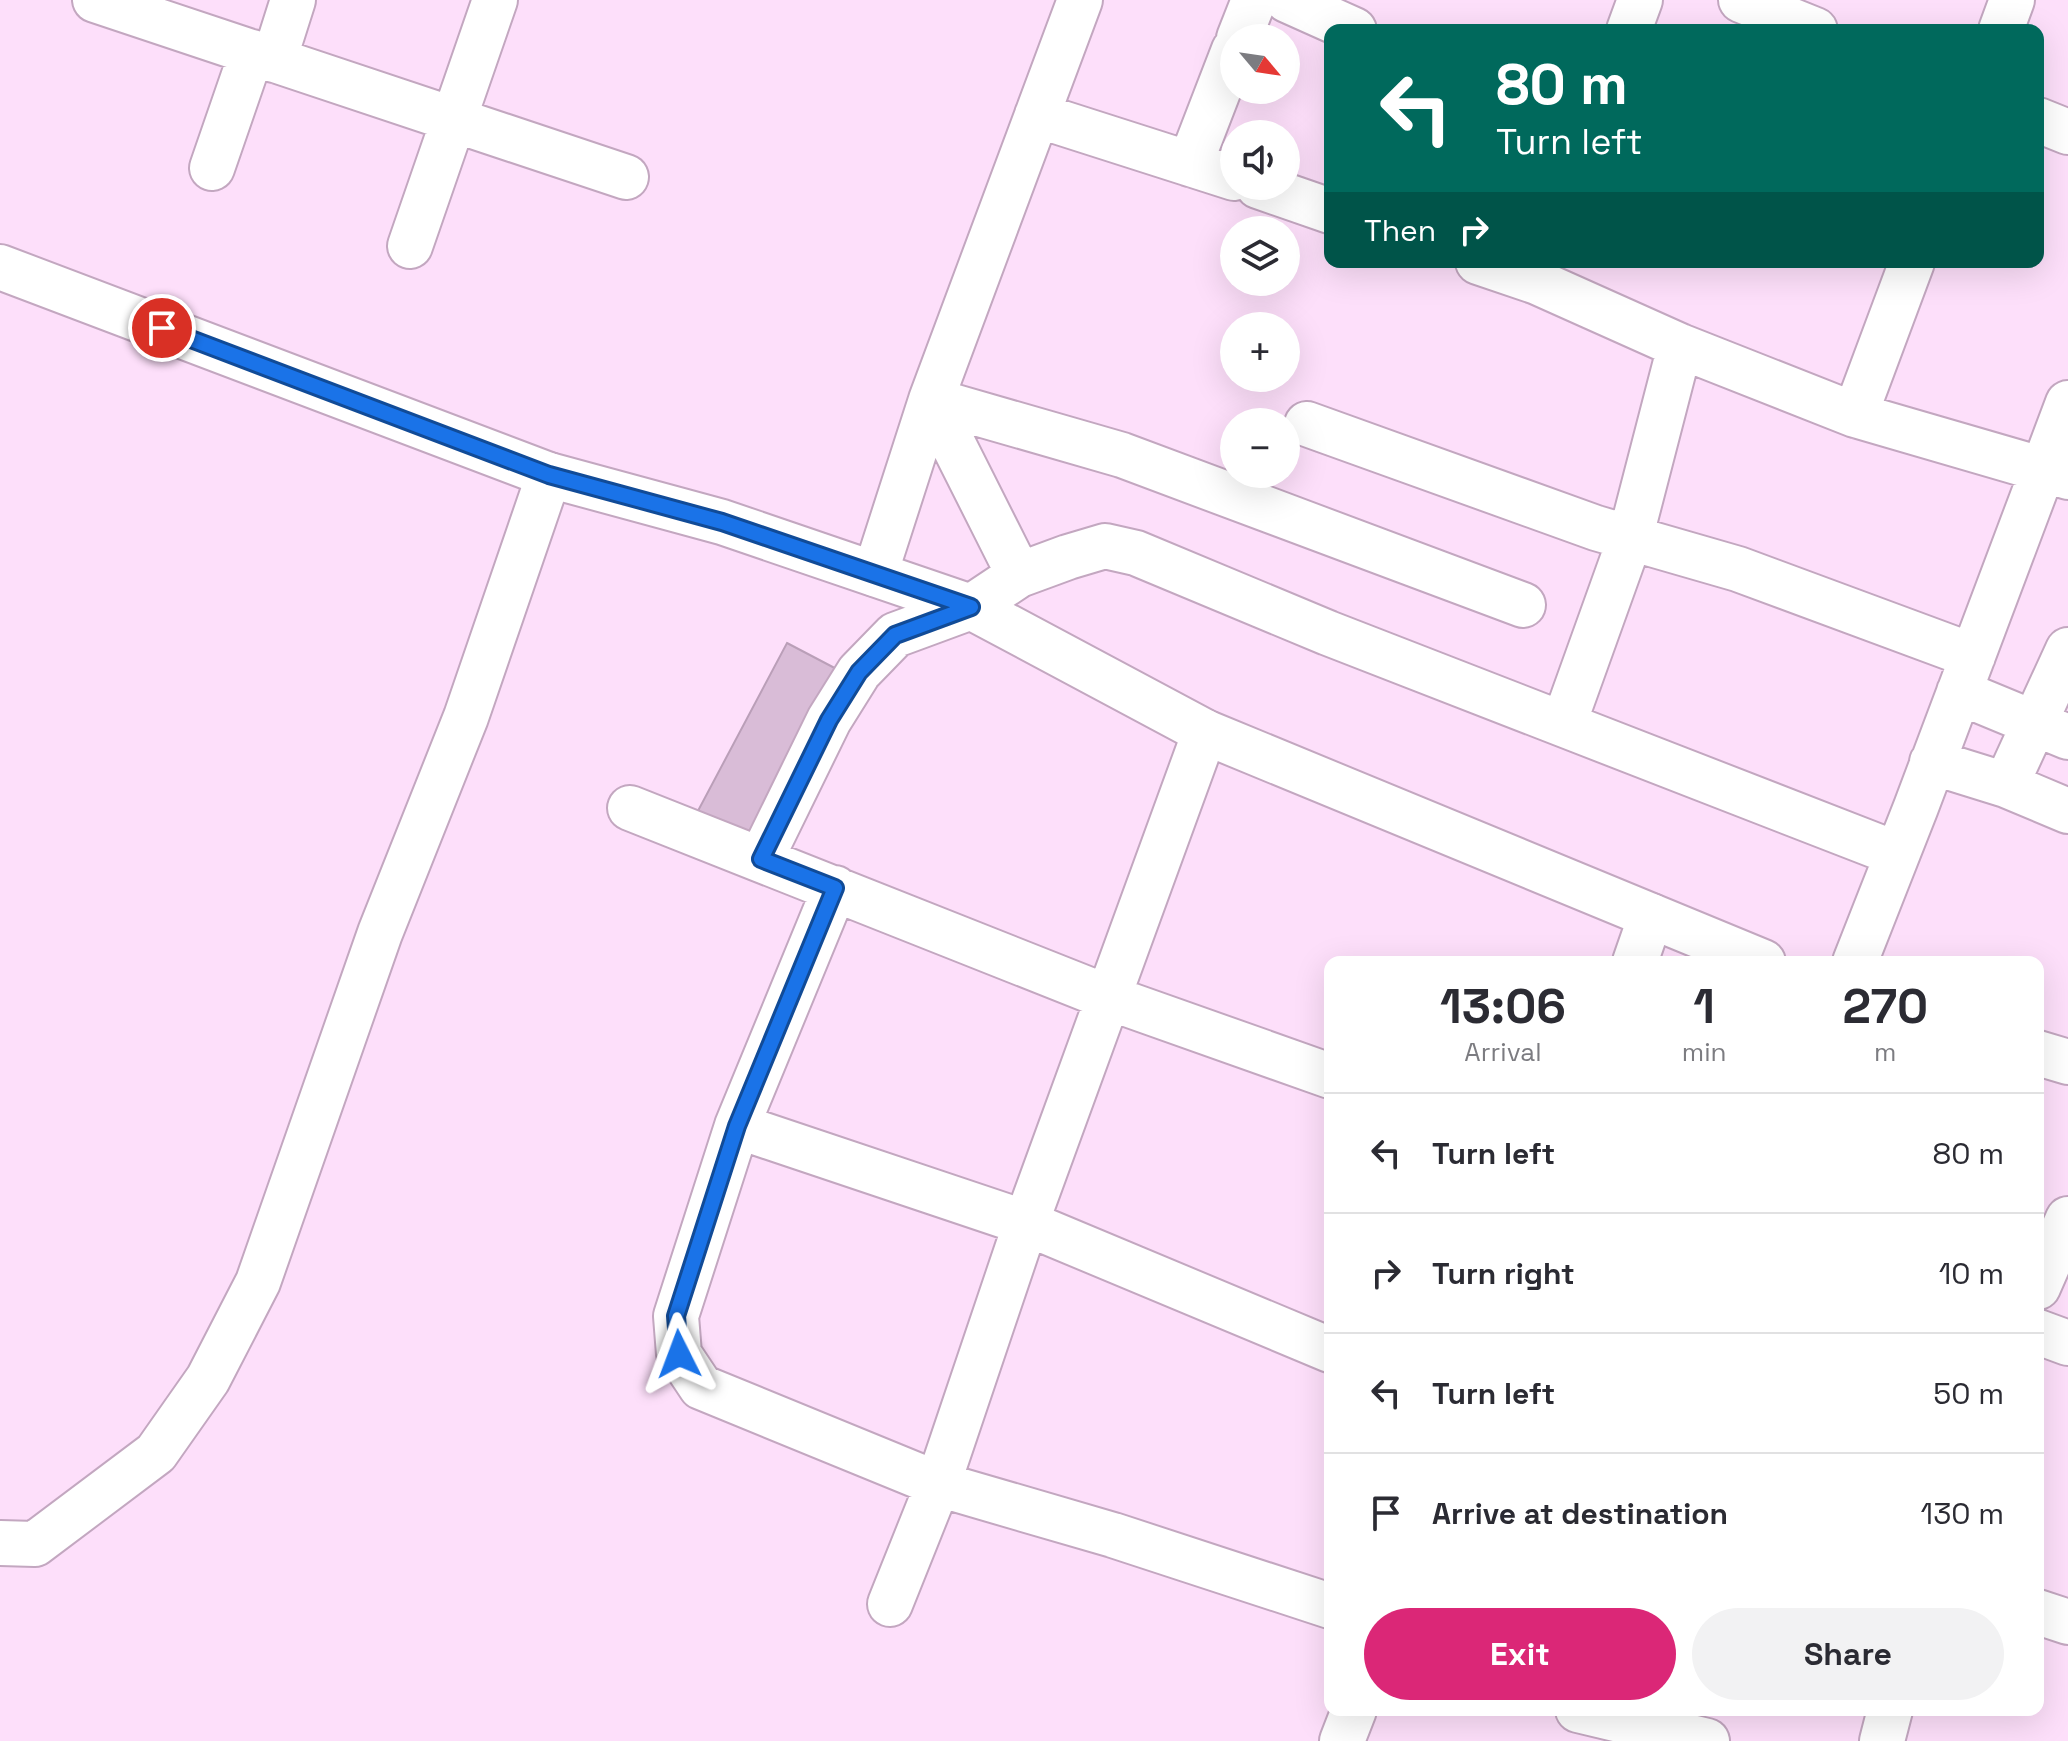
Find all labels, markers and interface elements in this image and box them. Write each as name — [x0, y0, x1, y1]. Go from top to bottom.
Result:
north arrow — [1220, 24, 1300, 104]
map controls — [1220, 24, 1300, 488]
text: 80 m — [1496, 49, 1628, 120]
icon: left — [1364, 56, 1468, 160]
text: Turn left — [1496, 119, 1643, 165]
button: sound — [1220, 120, 1300, 200]
icon: right — [1452, 208, 1496, 252]
text: Then — [1364, 211, 1436, 250]
button: layers — [1220, 216, 1300, 296]
pin — [128, 294, 196, 362]
icon: arrive — [140, 306, 184, 350]
button: + — [1220, 312, 1300, 392]
button: − — [1220, 408, 1300, 488]
text: 13:06 — [1440, 976, 1566, 1037]
text: 1 — [1693, 976, 1715, 1037]
text: 270 — [1842, 976, 1928, 1037]
text: Arrival — [1464, 1035, 1542, 1069]
text: min — [1682, 1035, 1727, 1069]
text: m — [1874, 1035, 1896, 1069]
icon: left — [1364, 1131, 1408, 1175]
text: Turn left — [1432, 1134, 1555, 1173]
text: 80 m — [1933, 1134, 2004, 1173]
icon: right — [1364, 1251, 1408, 1295]
text: Turn right — [1432, 1254, 1575, 1293]
text: 10 m — [1939, 1254, 2004, 1293]
position arrow — [637, 1312, 721, 1396]
icon: left — [1364, 1371, 1408, 1415]
text: Turn left — [1432, 1374, 1555, 1413]
text: 50 m — [1933, 1374, 2004, 1413]
icon: arrive — [1364, 1491, 1408, 1535]
text: Arrive at destination — [1432, 1494, 1728, 1533]
text: 130 m — [1921, 1494, 2004, 1533]
button: Exit — [1364, 1608, 1676, 1700]
button: Share — [1692, 1608, 2004, 1700]

